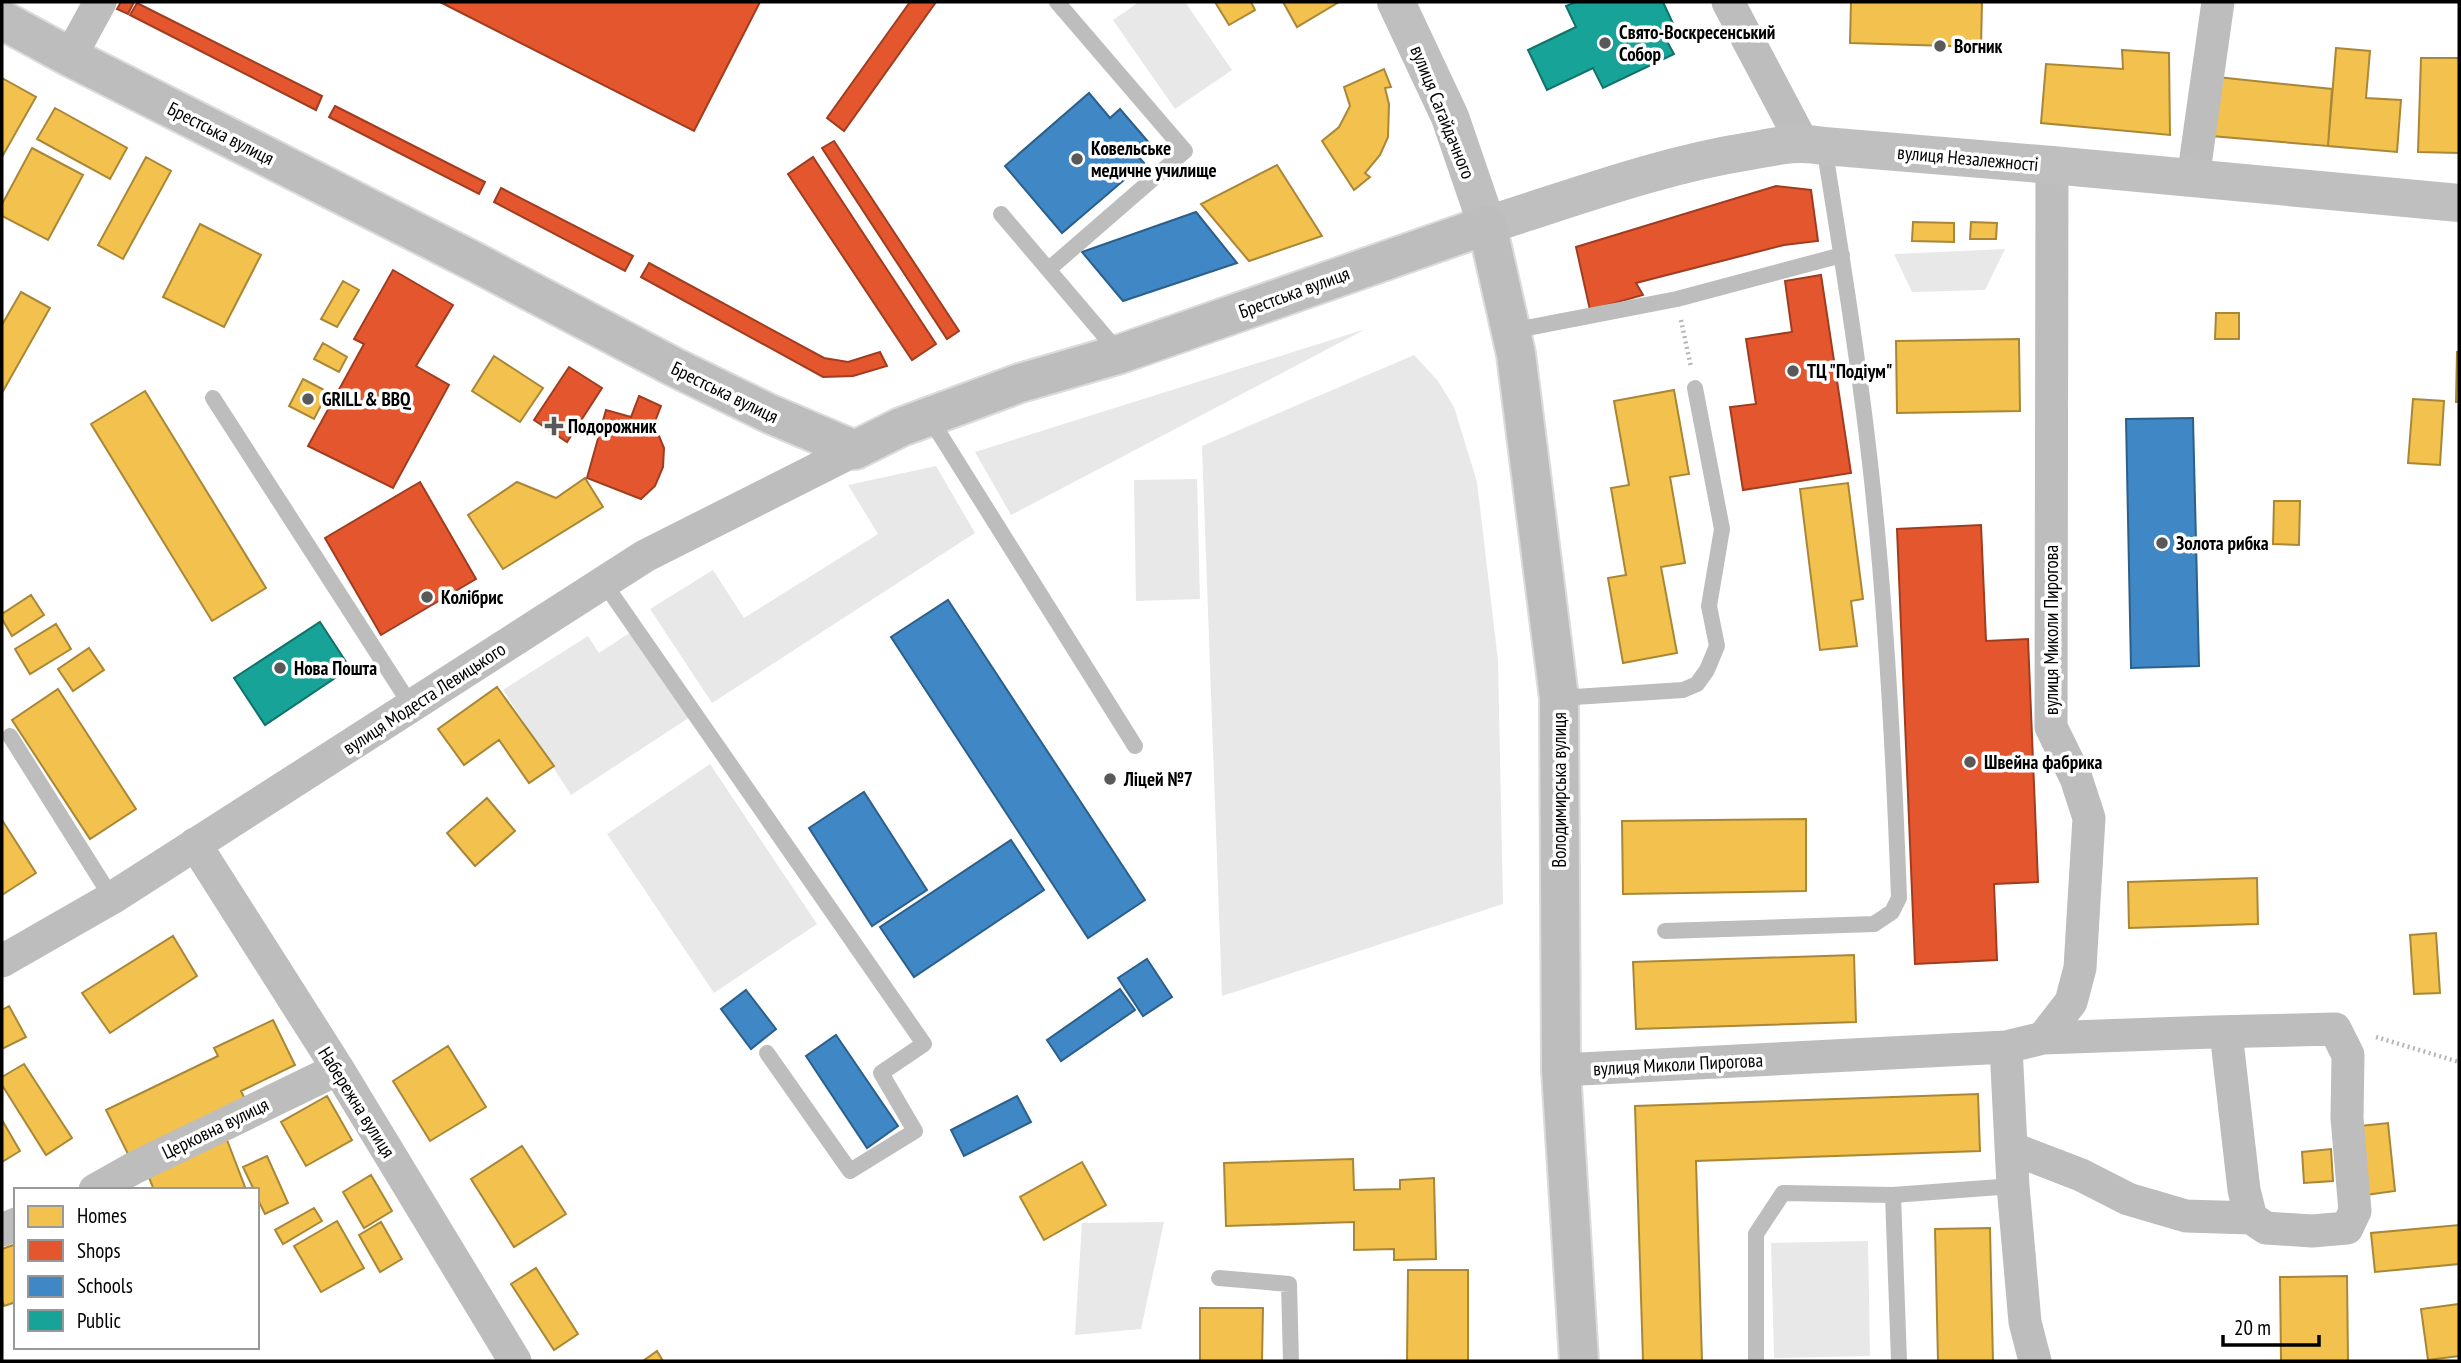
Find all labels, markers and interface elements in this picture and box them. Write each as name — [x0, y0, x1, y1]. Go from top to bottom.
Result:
place label: Свято-Воскресенський Собор — [1619, 20, 1775, 66]
place label: Вогник — [1954, 34, 2003, 58]
marker: Свято-Воскресенський Собор — [1597, 35, 1613, 51]
marker: Вогник — [1932, 38, 1948, 54]
street label: вулиця Сагайдачного — [1405, 42, 1481, 182]
street label: Брестська вулиця — [164, 96, 278, 170]
place label: Ковельське медичне училище — [1091, 136, 1217, 182]
street label: вулиця Незалежності — [1896, 140, 2040, 176]
marker: Ковельське медичне училище — [1069, 151, 1085, 167]
street label: Брестська вулиця — [1235, 261, 1353, 323]
street label: Брестська вулиця — [668, 356, 782, 428]
place label: ТЦ "Подіум" — [1807, 359, 1892, 383]
marker: ТЦ "Подіум" — [1785, 363, 1801, 379]
place label: GRILL & BBQ — [322, 387, 411, 411]
marker: GRILL & BBQ — [300, 391, 316, 407]
place label: Подорожник — [568, 414, 657, 438]
marker: Подорожник — [546, 418, 562, 434]
place label: Золота рибка — [2176, 531, 2269, 555]
marker: Золота рибка — [2154, 535, 2170, 551]
street label: вулиця Миколи Пирогова — [2039, 545, 2063, 715]
place label: Колібрис — [441, 585, 504, 609]
marker: Колібрис — [419, 589, 435, 605]
street label: вулиця Модеста Левицького — [338, 636, 510, 760]
place label: Нова Пошта — [294, 656, 377, 680]
marker: Нова Пошта — [272, 660, 288, 676]
street label: Володимирська вулиця — [1547, 712, 1571, 868]
place label: Швейна фабрика — [1984, 750, 2102, 774]
marker: Швейна фабрика — [1962, 754, 1978, 770]
place label: Ліцей №7 — [1123, 767, 1193, 791]
marker: Ліцей №7 — [1102, 771, 1118, 787]
street label: Набережна вулиця — [313, 1042, 401, 1162]
street label: вулиця Миколи Пирогова — [1592, 1048, 1764, 1080]
street label: Церковна вулиця — [158, 1092, 272, 1164]
legend — [14, 1188, 259, 1349]
text: Homes — [77, 1202, 127, 1229]
text: Shops — [77, 1237, 121, 1264]
text: Schools — [77, 1272, 133, 1299]
scale bar — [2223, 1304, 2319, 1348]
text: Public — [77, 1307, 122, 1334]
text: 20 m — [2234, 1314, 2271, 1341]

